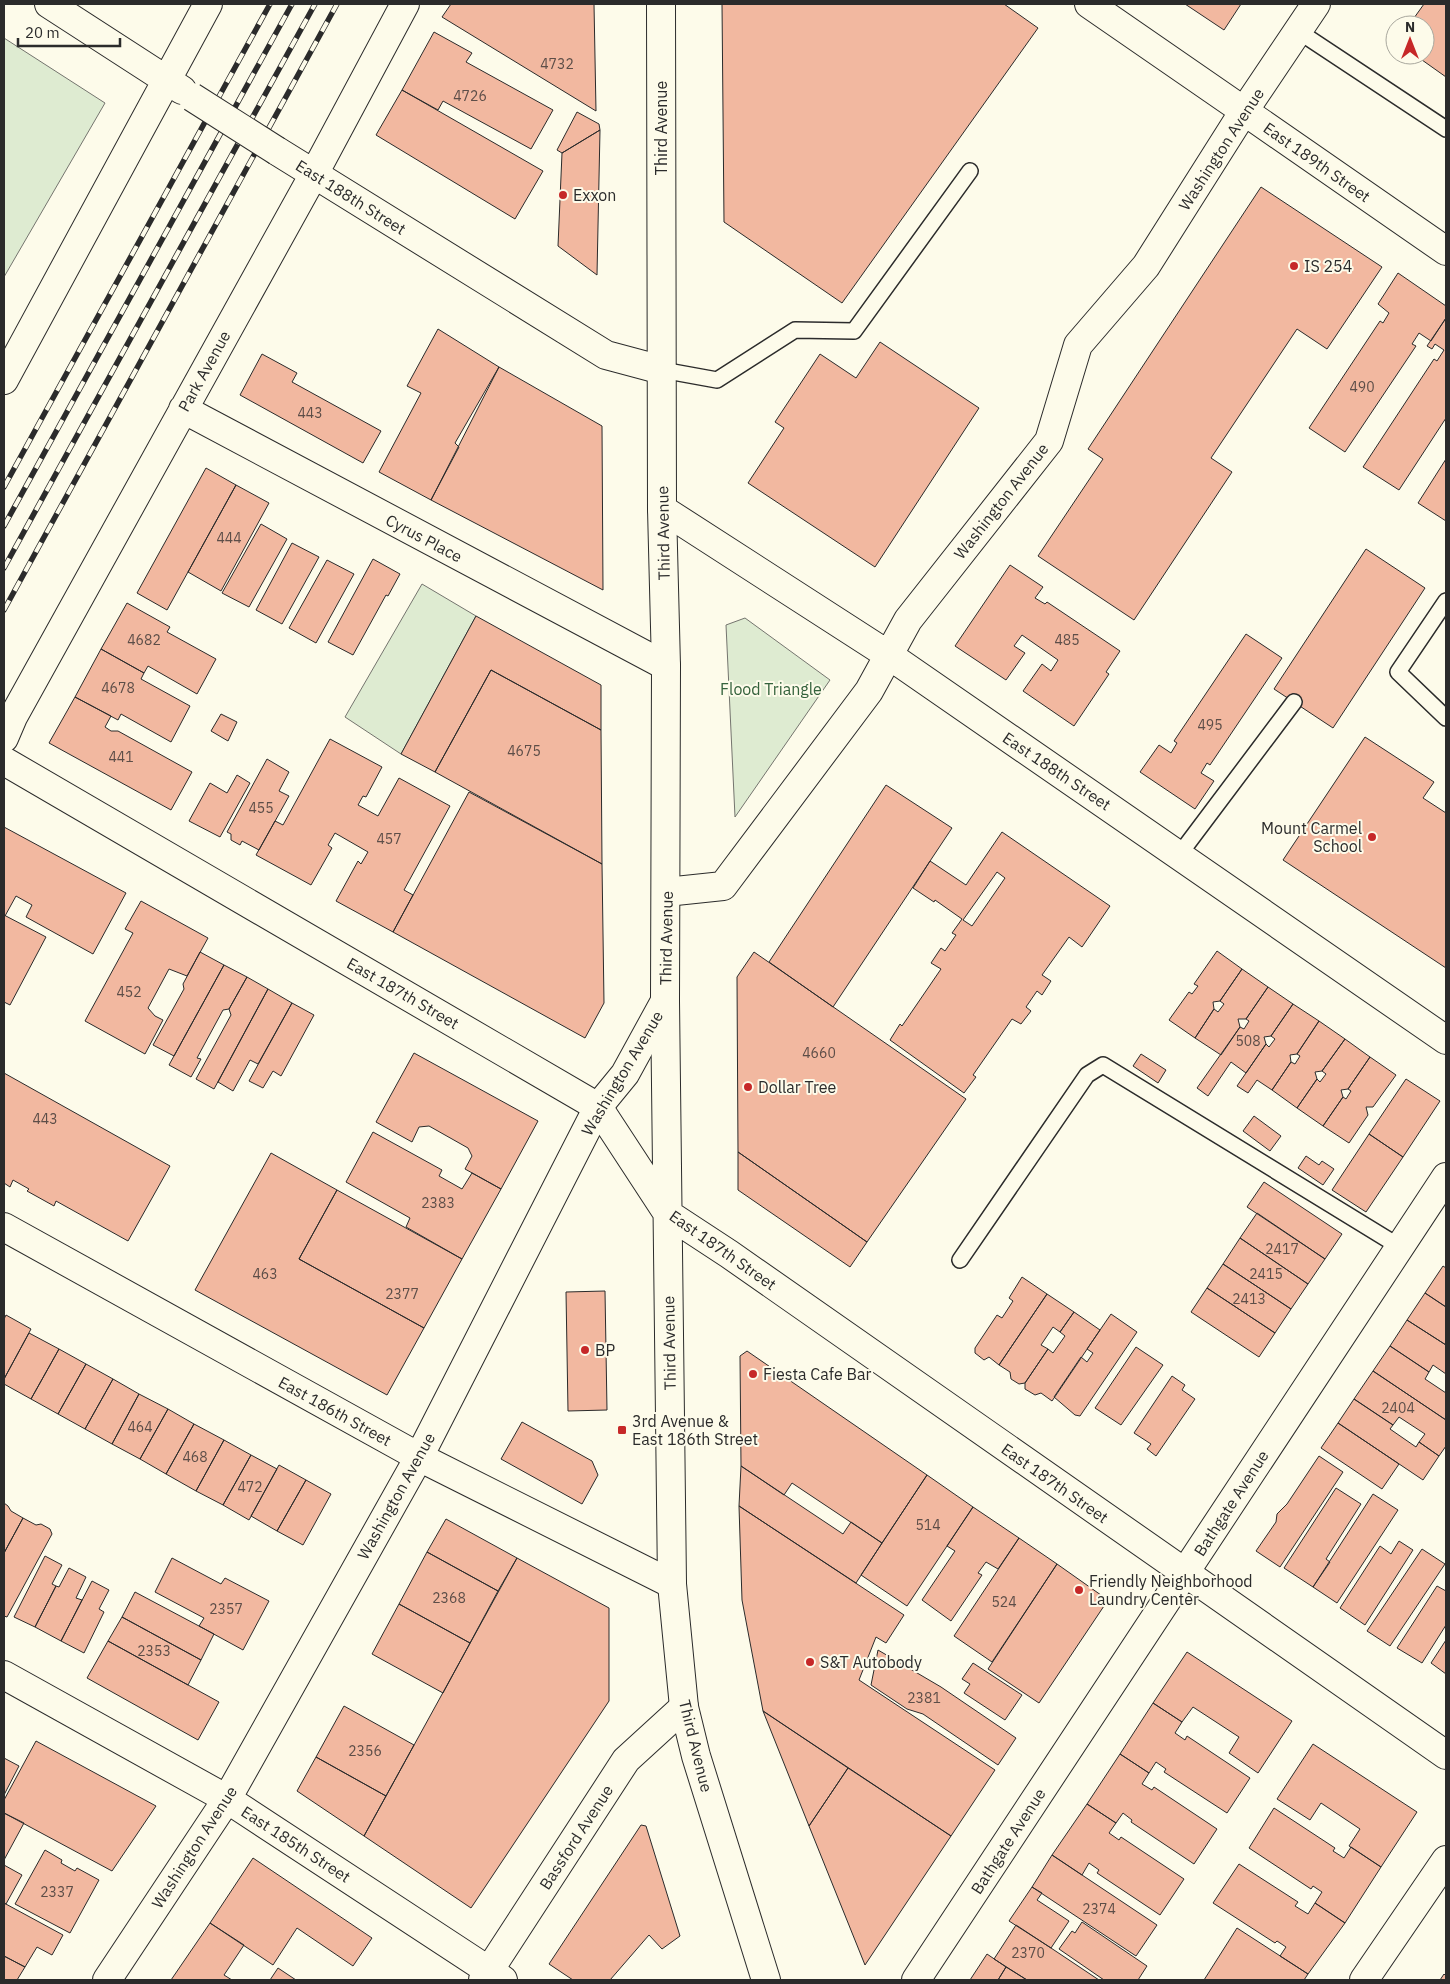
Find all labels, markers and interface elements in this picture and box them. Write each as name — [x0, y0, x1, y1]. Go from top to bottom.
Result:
scale bar — [18, 15, 120, 47]
north arrow — [1385, 15, 1435, 65]
text: N — [1405, 18, 1415, 36]
text: 20 m — [25, 23, 60, 42]
house number: 4732 — [540, 55, 574, 73]
street label: Third Avenue — [651, 81, 671, 175]
street label: Washington Avenue — [1174, 84, 1268, 214]
house number: 4726 — [453, 87, 487, 105]
street label: East 189th Street — [1260, 118, 1374, 206]
street label: East 188th Street — [292, 155, 410, 239]
place label: Exxon — [573, 185, 616, 205]
marker: Exxon — [557, 189, 569, 201]
place label: IS 254 — [1304, 256, 1352, 276]
marker: IS 254 — [1288, 260, 1300, 272]
street label: Park Avenue — [174, 327, 235, 415]
house number: 490 — [1349, 378, 1375, 396]
house number: 443 — [297, 404, 323, 422]
street label: Washington Avenue — [949, 439, 1053, 563]
street label: Third Avenue — [652, 485, 674, 580]
street label: Cyrus Place — [382, 510, 466, 567]
house number: 444 — [216, 529, 242, 547]
house number: 4682 — [127, 631, 161, 649]
house number: 485 — [1054, 631, 1080, 649]
house number: 4678 — [101, 679, 135, 697]
park label: Flood Triangle — [720, 679, 822, 699]
house number: 495 — [1197, 716, 1223, 734]
street label: East 188th Street — [999, 727, 1115, 815]
house number: 4675 — [507, 742, 541, 760]
house number: 441 — [108, 748, 134, 766]
house number: 455 — [248, 799, 274, 817]
place label: Mount Carmel School — [1261, 818, 1362, 856]
house number: 457 — [376, 830, 402, 848]
marker: Mount Carmel School — [1366, 831, 1378, 843]
street label: Third Avenue — [655, 890, 677, 985]
street label: East 187th Street — [343, 953, 463, 1033]
house number: 452 — [116, 983, 142, 1001]
street label: Washington Avenue — [577, 1007, 667, 1139]
house number: 508 — [1235, 1032, 1261, 1050]
house number: 4660 — [802, 1044, 836, 1062]
place label: Dollar Tree — [758, 1077, 837, 1097]
marker: Dollar Tree — [742, 1081, 754, 1093]
house number: 443 — [32, 1110, 58, 1128]
house number: 2383 — [421, 1194, 455, 1212]
street label: East 187th Street — [666, 1206, 780, 1294]
house number: 2417 — [1265, 1240, 1299, 1258]
house number: 463 — [252, 1265, 278, 1283]
house number: 2415 — [1249, 1265, 1283, 1283]
house number: 2377 — [385, 1285, 419, 1303]
house number: 2413 — [1232, 1290, 1266, 1308]
street label: Third Avenue — [658, 1295, 680, 1390]
place label: BP — [595, 1340, 615, 1360]
marker: BP — [579, 1344, 591, 1356]
place label: Fiesta Cafe Bar — [763, 1364, 871, 1384]
marker: Fiesta Cafe Bar — [747, 1368, 759, 1380]
street label: East 186th Street — [275, 1372, 395, 1450]
house number: 2404 — [1381, 1399, 1415, 1417]
place label: 3rd Avenue & East 186th Street — [632, 1411, 758, 1449]
house number: 464 — [127, 1418, 153, 1436]
marker: 3rd Avenue & East 186th Street — [616, 1424, 628, 1436]
street label: Washington Avenue — [353, 1429, 439, 1563]
street label: East 187th Street — [998, 1439, 1112, 1527]
street label: Bathgate Avenue — [1189, 1446, 1273, 1560]
house number: 468 — [182, 1448, 208, 1466]
house number: 472 — [237, 1478, 263, 1496]
house number: 514 — [915, 1516, 941, 1534]
place label: Friendly Neighborhood Laundry Center — [1089, 1571, 1253, 1609]
marker: Friendly Neighborhood Laundry Center — [1073, 1584, 1085, 1596]
house number: 2368 — [432, 1589, 466, 1607]
house number: 524 — [991, 1593, 1017, 1611]
house number: 2357 — [209, 1600, 243, 1618]
house number: 2353 — [137, 1642, 171, 1660]
place label: S&T Autobody — [820, 1652, 922, 1672]
marker: S&T Autobody — [804, 1656, 816, 1668]
house number: 2381 — [907, 1689, 941, 1707]
street label: Third Avenue — [675, 1698, 717, 1794]
house number: 2356 — [348, 1742, 382, 1760]
street label: Bassford Avenue — [535, 1781, 617, 1893]
street label: Washington Avenue — [147, 1782, 241, 1912]
street label: Bathgate Avenue — [966, 1784, 1050, 1898]
street label: East 185th Street — [238, 1801, 354, 1887]
house number: 2337 — [40, 1883, 74, 1901]
house number: 2374 — [1082, 1900, 1116, 1918]
house number: 2370 — [1011, 1944, 1045, 1962]

